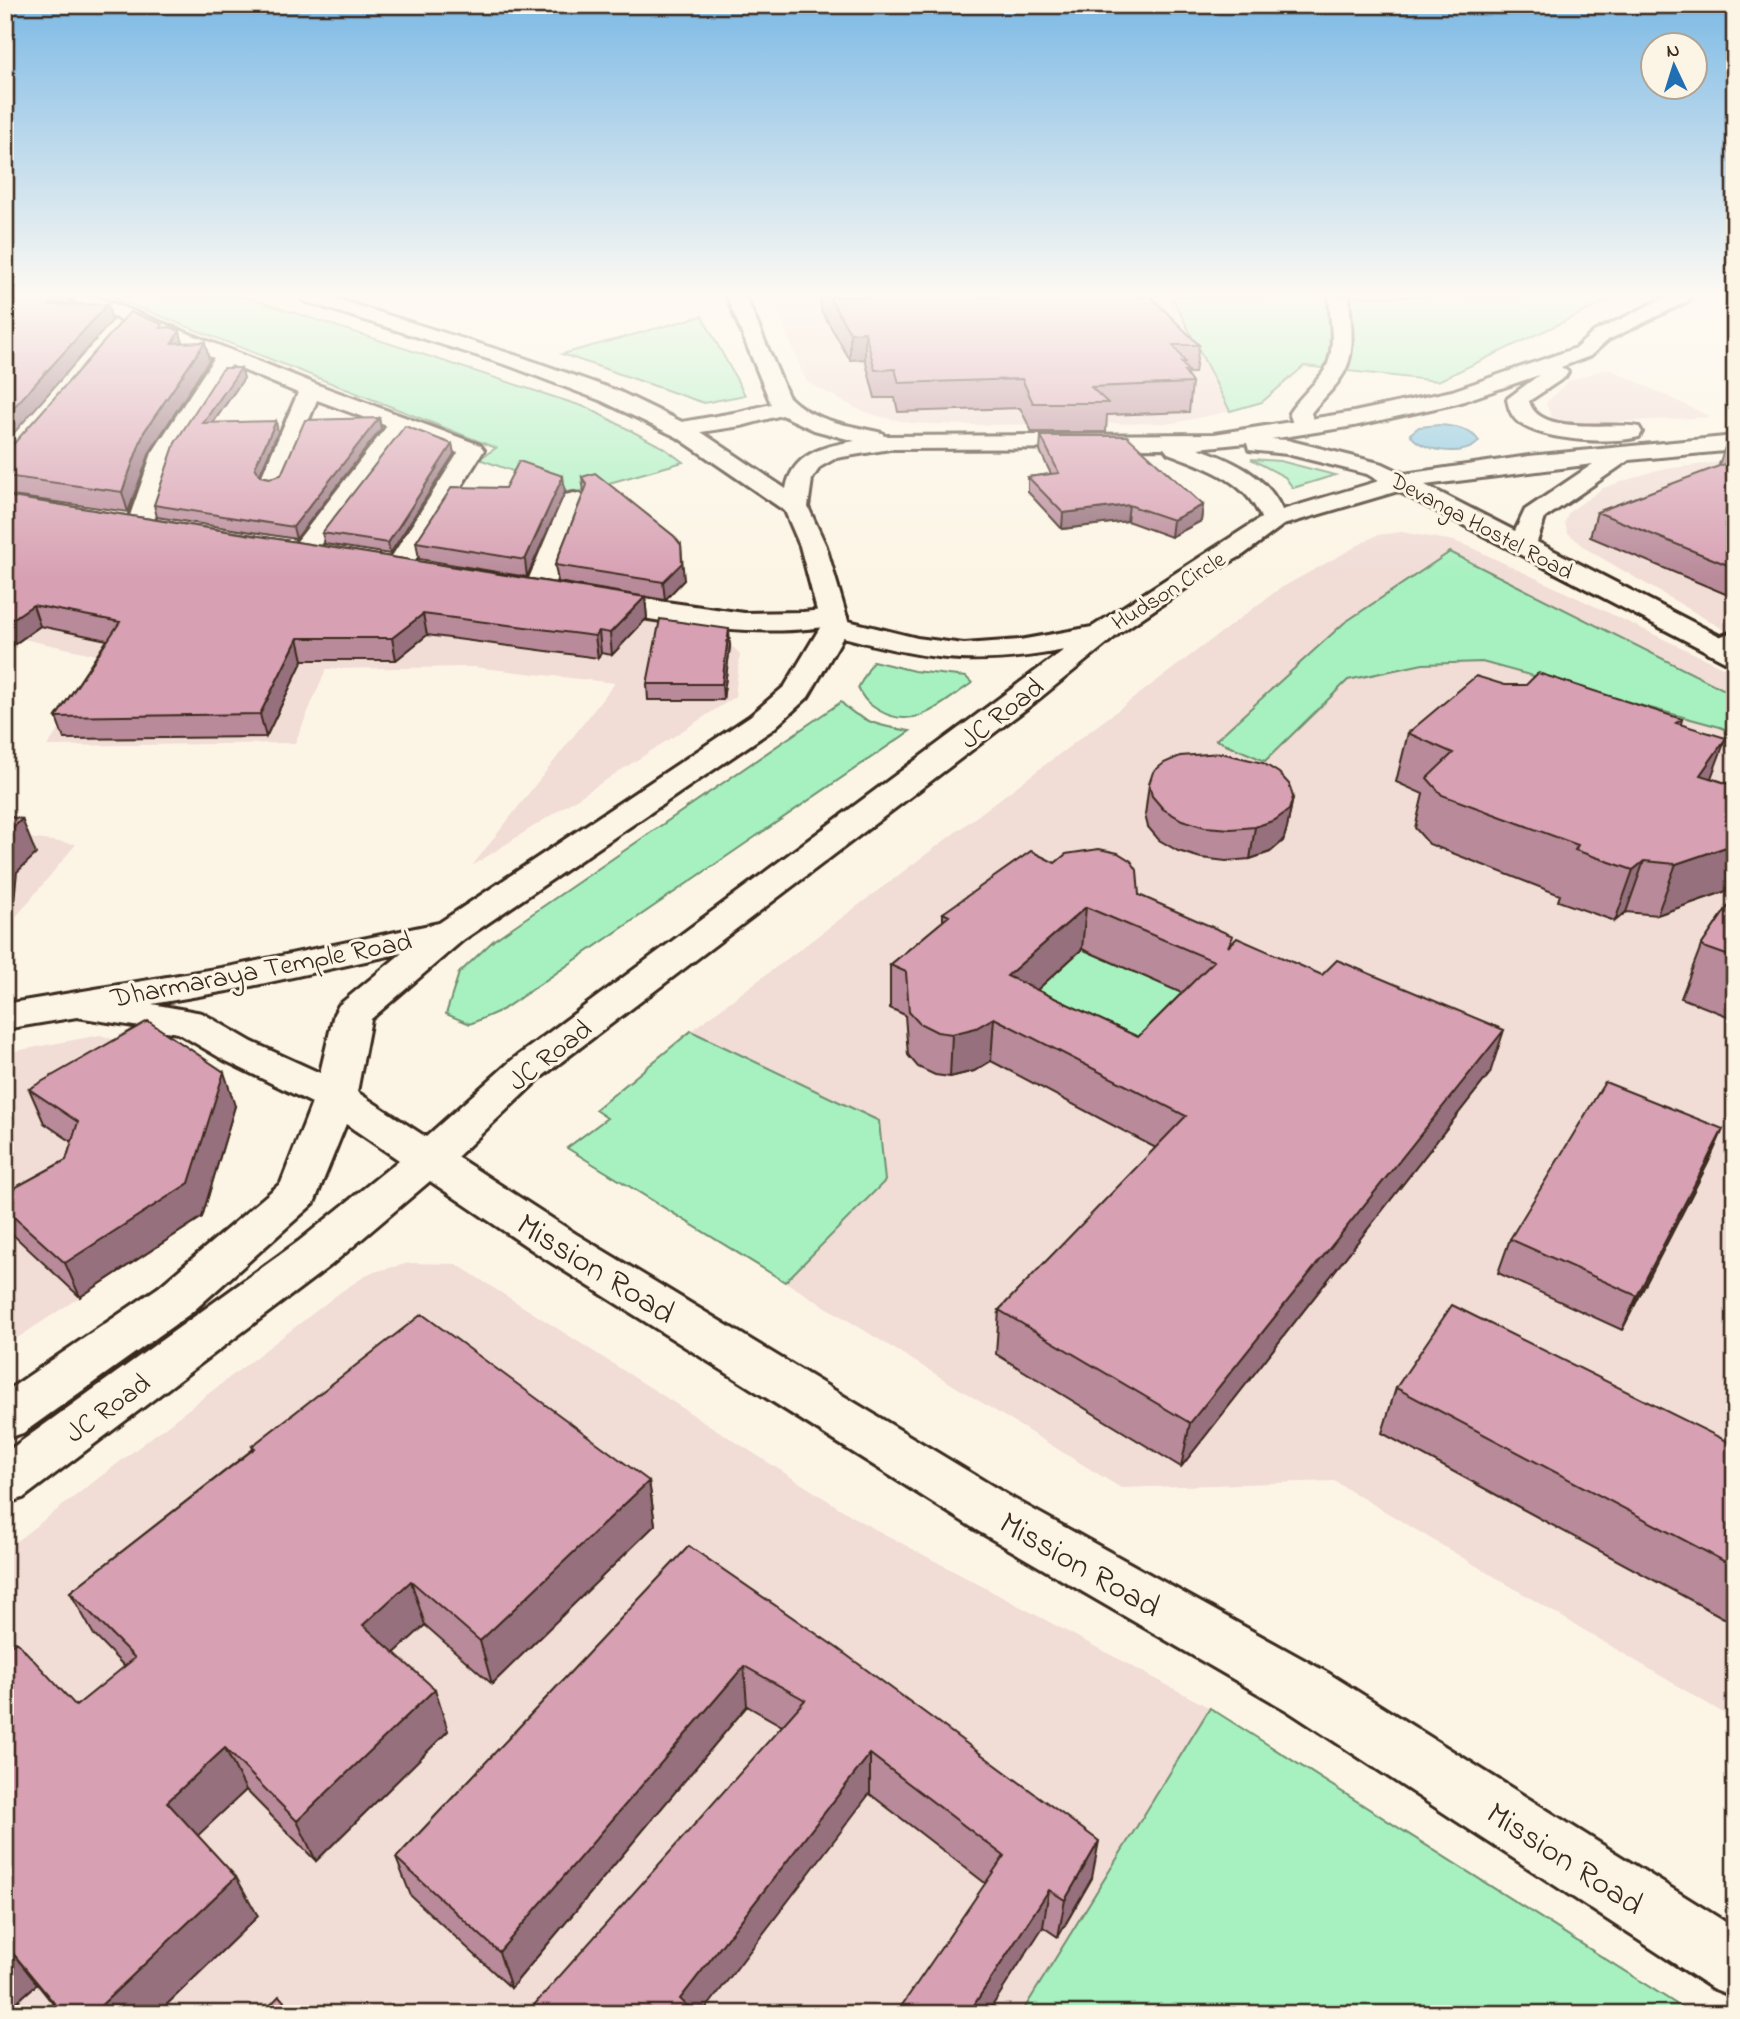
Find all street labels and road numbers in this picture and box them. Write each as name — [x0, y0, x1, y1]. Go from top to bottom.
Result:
street label: Devanga Hostel Road — [1382, 465, 1578, 590]
street label: Hudson Circle — [1106, 544, 1233, 640]
street label: JC Road — [952, 669, 1054, 761]
street label: Dharmaraya Temple Road — [107, 922, 416, 1021]
street label: JC Road — [500, 1011, 602, 1103]
street label: Mission Road — [506, 1203, 683, 1338]
street label: JC Road — [58, 1365, 161, 1455]
street label: Mission Road — [990, 1501, 1168, 1632]
street label: Mission Road — [1476, 1791, 1652, 1929]

